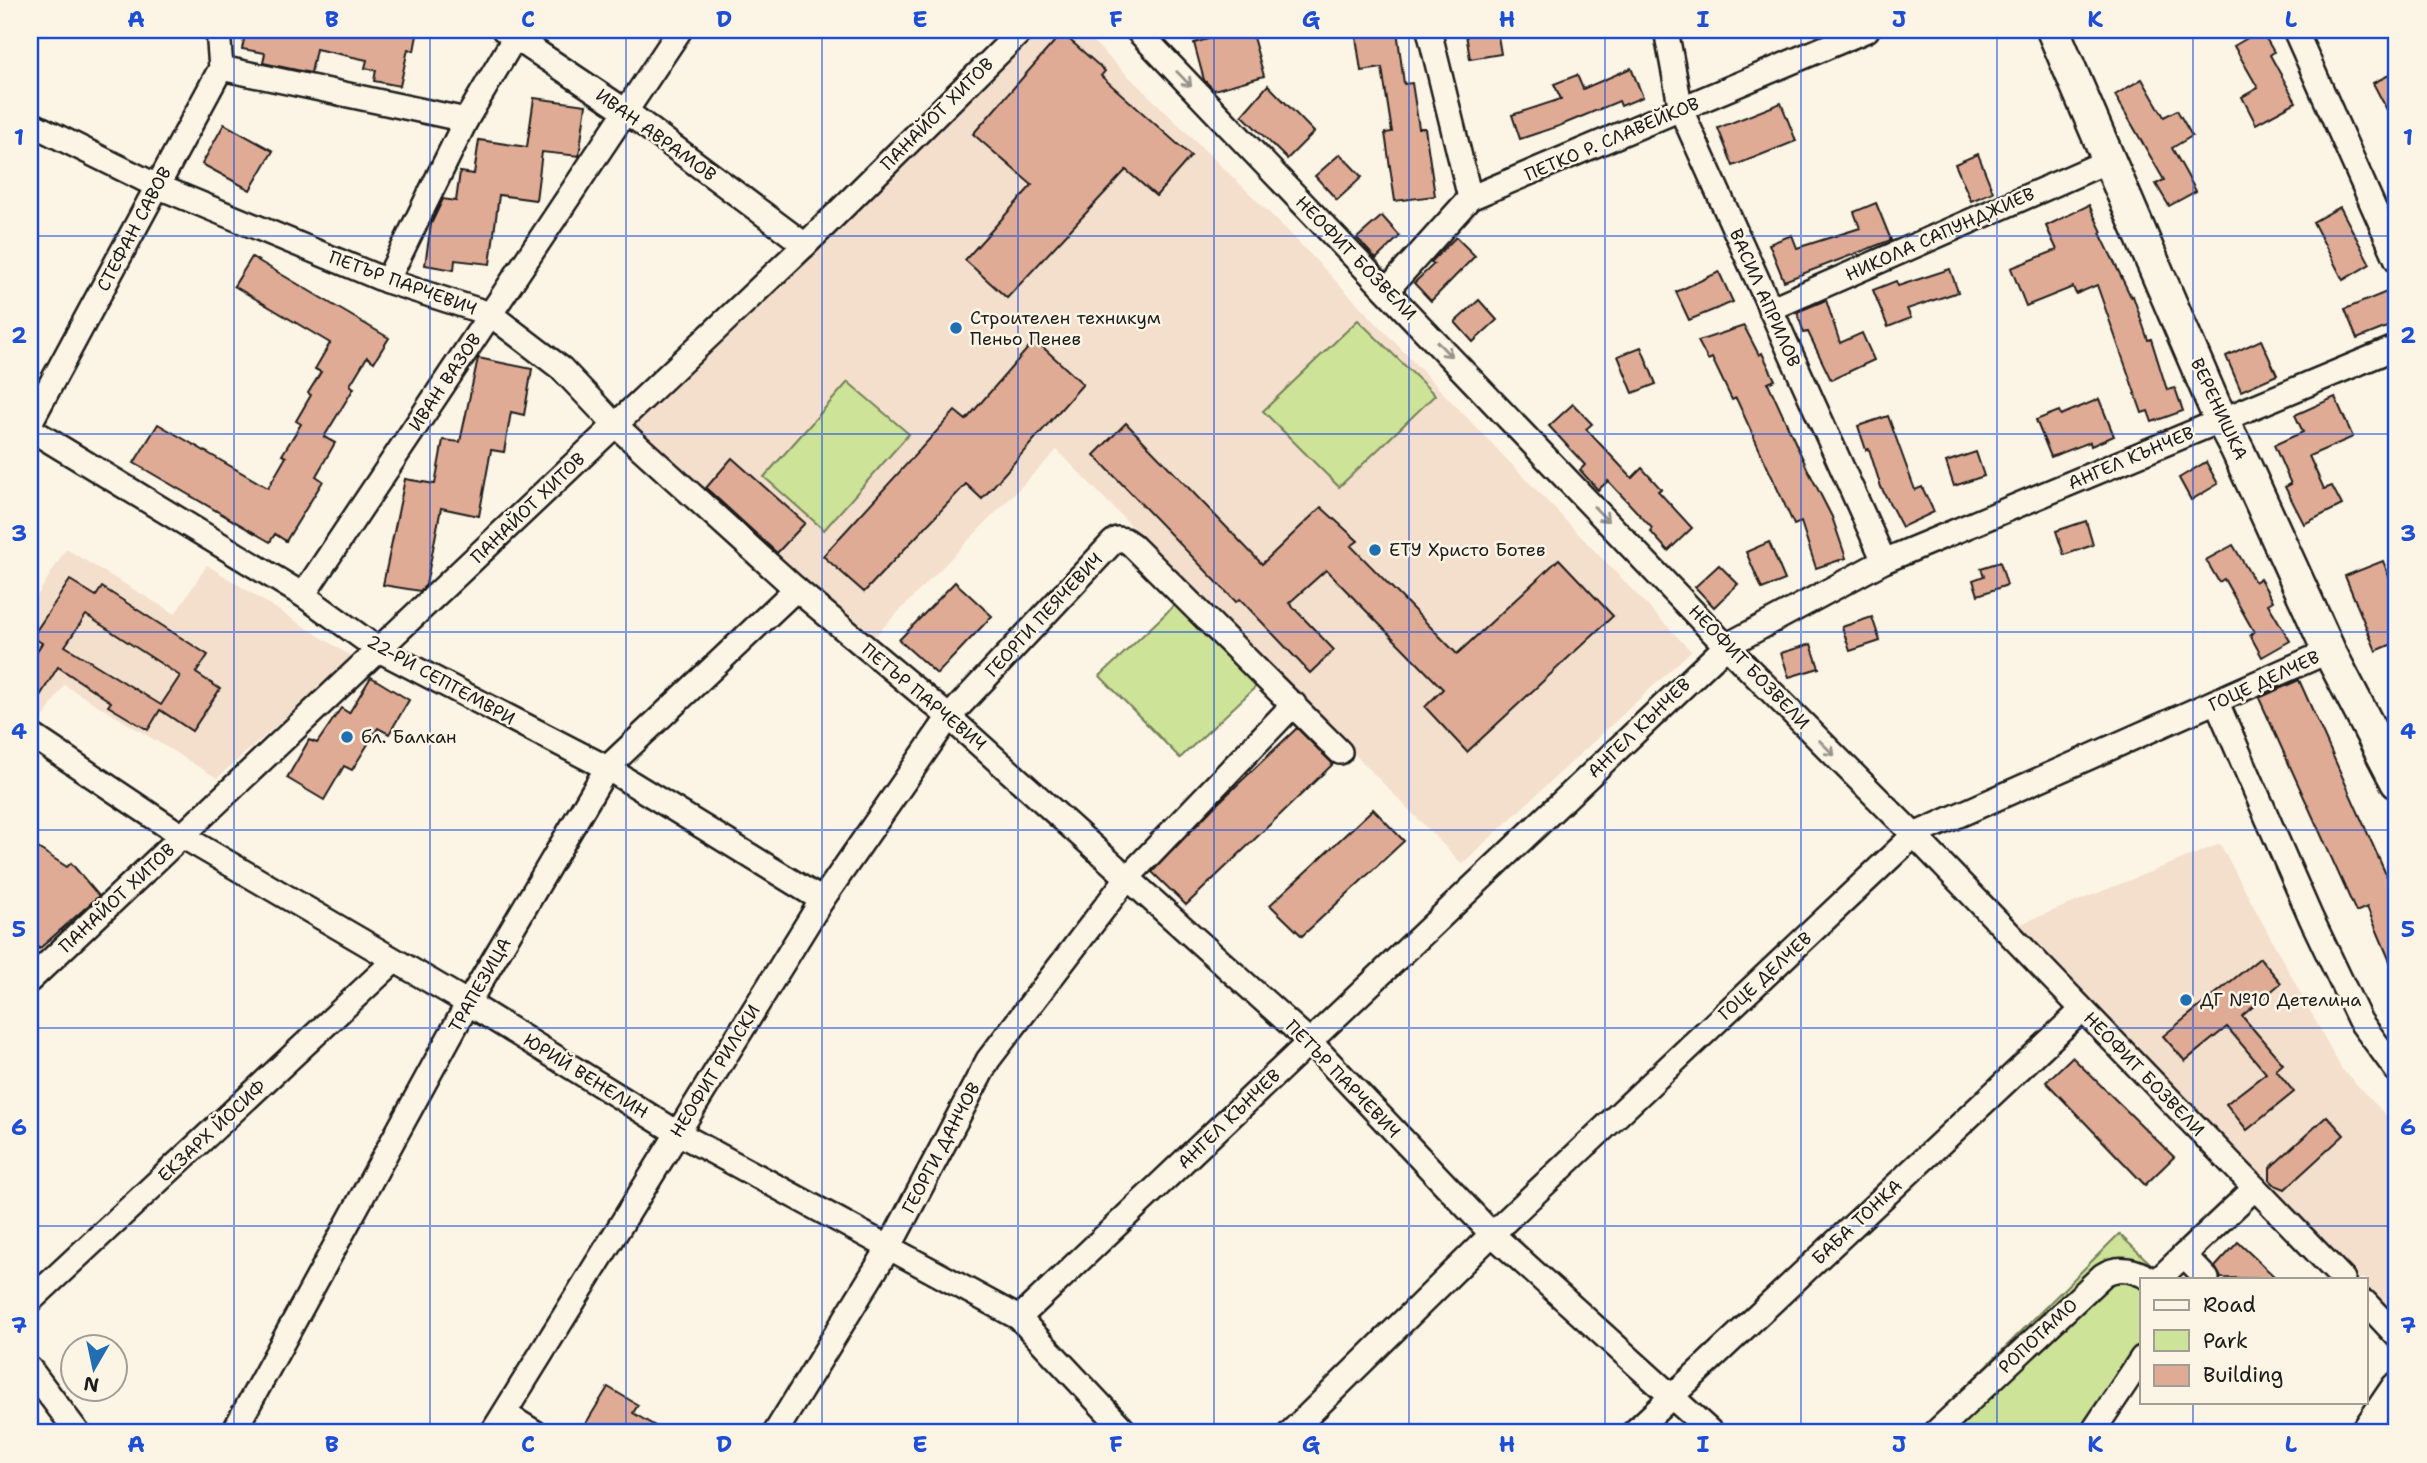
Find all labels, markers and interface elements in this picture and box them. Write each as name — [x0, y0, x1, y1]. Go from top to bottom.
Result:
text: A — [127, 4, 145, 34]
text: B — [325, 4, 339, 34]
text: C — [521, 4, 535, 34]
text: D — [716, 4, 732, 34]
text: E — [912, 4, 928, 34]
text: F — [1109, 4, 1123, 34]
text: G — [1302, 4, 1321, 34]
text: H — [1499, 4, 1515, 34]
text: I — [1697, 4, 1710, 34]
text: J — [1892, 4, 1906, 34]
text: K — [2087, 4, 2103, 34]
text: L — [2285, 4, 2297, 34]
street label: ПАНАЙОТ ХИТОВ — [875, 52, 999, 176]
one-way arrow — [1176, 70, 1193, 87]
street label: ИВАН АВРАМОВ — [591, 83, 721, 187]
street label: ПЕТКО Р. СЛАВЕЙКОВ — [1521, 91, 1703, 187]
text: 1 — [14, 122, 24, 152]
text: 1 — [2403, 122, 2413, 152]
street label: СТЕФАН САВОВ — [91, 163, 177, 295]
street label: НИКОЛА САПУНДЖИЕВ — [1842, 181, 2038, 287]
street label: НЕОФИТ БОЗВЕЛИ — [1290, 190, 1422, 326]
street label: ВАСИЛ АПРИЛОВ — [1724, 225, 1806, 371]
street label: ПЕТЪР ПАРЧЕВИЧ — [326, 245, 480, 321]
place label: Строителен техникум Пеньо Пенев — [970, 306, 1161, 351]
text: 2 — [11, 320, 27, 350]
marker: Строителен техникум Пеньо Пенев — [948, 320, 964, 336]
text: 2 — [2400, 320, 2416, 350]
street label: ИВАН ВАЗОВ — [403, 328, 487, 436]
one-way arrow — [1435, 340, 1452, 357]
street label: ВЕРЕНИШКА — [2185, 354, 2253, 464]
street label: АНГЕЛ КЪНЧЕВ — [2064, 421, 2198, 495]
street label: ПАНАЙОТ ХИТОВ — [466, 447, 590, 569]
one-way arrow — [1592, 505, 1609, 522]
text: 3 — [11, 518, 27, 548]
text: 3 — [2400, 518, 2416, 548]
place label: ЕТУ Христо Ботев — [1389, 538, 1545, 562]
marker: ЕТУ Христо Ботев — [1367, 542, 1383, 558]
street label: ГЕОРГИ ПЕЯЧЕВИЧ — [980, 547, 1108, 683]
street label: НЕОФИТ БОЗВЕЛИ — [1683, 599, 1815, 735]
street label: 22-РИ СЕПТЕМВРИ — [363, 629, 519, 731]
street label: ПЕТЪР ПАРЧЕВИЧ — [857, 638, 991, 756]
street label: ГОЦЕ ДЕЛЧЕВ — [2205, 645, 2323, 717]
street label: АНГЕЛ КЪНЧЕВ — [1582, 673, 1696, 783]
text: 4 — [11, 716, 27, 746]
text: 4 — [2400, 716, 2416, 746]
place label: бл. Балкан — [361, 725, 457, 749]
marker: бл. Балкан — [339, 729, 355, 745]
one-way arrow — [1819, 739, 1836, 756]
street label: ПАНАЙОТ ХИТОВ — [54, 838, 180, 958]
text: 5 — [12, 914, 26, 944]
text: 5 — [2401, 914, 2415, 944]
street label: ГОЦЕ ДЕЛЧЕВ — [1713, 926, 1817, 1026]
street label: ТРАПЕЗИЦА — [443, 933, 517, 1037]
place label: ДГ №10 Детелина — [2200, 988, 2362, 1012]
marker: ДГ №10 Детелина — [2178, 992, 2194, 1008]
street label: НЕОФИТ РИЛСКИ — [664, 1000, 766, 1142]
street label: НЕОФИТ БОЗВЕЛИ — [2078, 1006, 2210, 1142]
street label: ПЕТЪР ПАРЧЕВИЧ — [1280, 1015, 1406, 1143]
street label: ЮРИЙ ВЕНЕЛИН — [519, 1028, 653, 1124]
street label: АНГЕЛ КЪНЧЕВ — [1172, 1064, 1286, 1174]
street label: ЕКЗАРХ ЙОСИФ — [153, 1075, 271, 1187]
street label: ГЕОРГИ ДАНЧОВ — [896, 1078, 986, 1218]
text: 6 — [11, 1112, 27, 1142]
text: 6 — [2400, 1112, 2416, 1142]
street label: БАБА ТОНКА — [1807, 1174, 1907, 1270]
legend — [2140, 1278, 2368, 1404]
text: Road — [2203, 1291, 2256, 1319]
street label: РОПОТАМО — [1993, 1293, 2083, 1379]
text: 7 — [11, 1310, 27, 1340]
text: 7 — [2400, 1310, 2416, 1340]
text: Park — [2203, 1327, 2248, 1355]
north arrow — [60, 1334, 130, 1404]
text: Building — [2203, 1361, 2283, 1389]
text: N — [82, 1371, 101, 1398]
text: A — [127, 1429, 145, 1459]
text: B — [325, 1429, 339, 1459]
text: C — [521, 1429, 535, 1459]
text: D — [716, 1429, 732, 1459]
text: E — [912, 1429, 928, 1459]
text: F — [1109, 1429, 1123, 1459]
text: G — [1302, 1429, 1321, 1459]
text: H — [1499, 1429, 1515, 1459]
text: I — [1697, 1429, 1710, 1459]
text: J — [1892, 1429, 1906, 1459]
text: K — [2087, 1429, 2103, 1459]
text: L — [2285, 1429, 2297, 1459]

